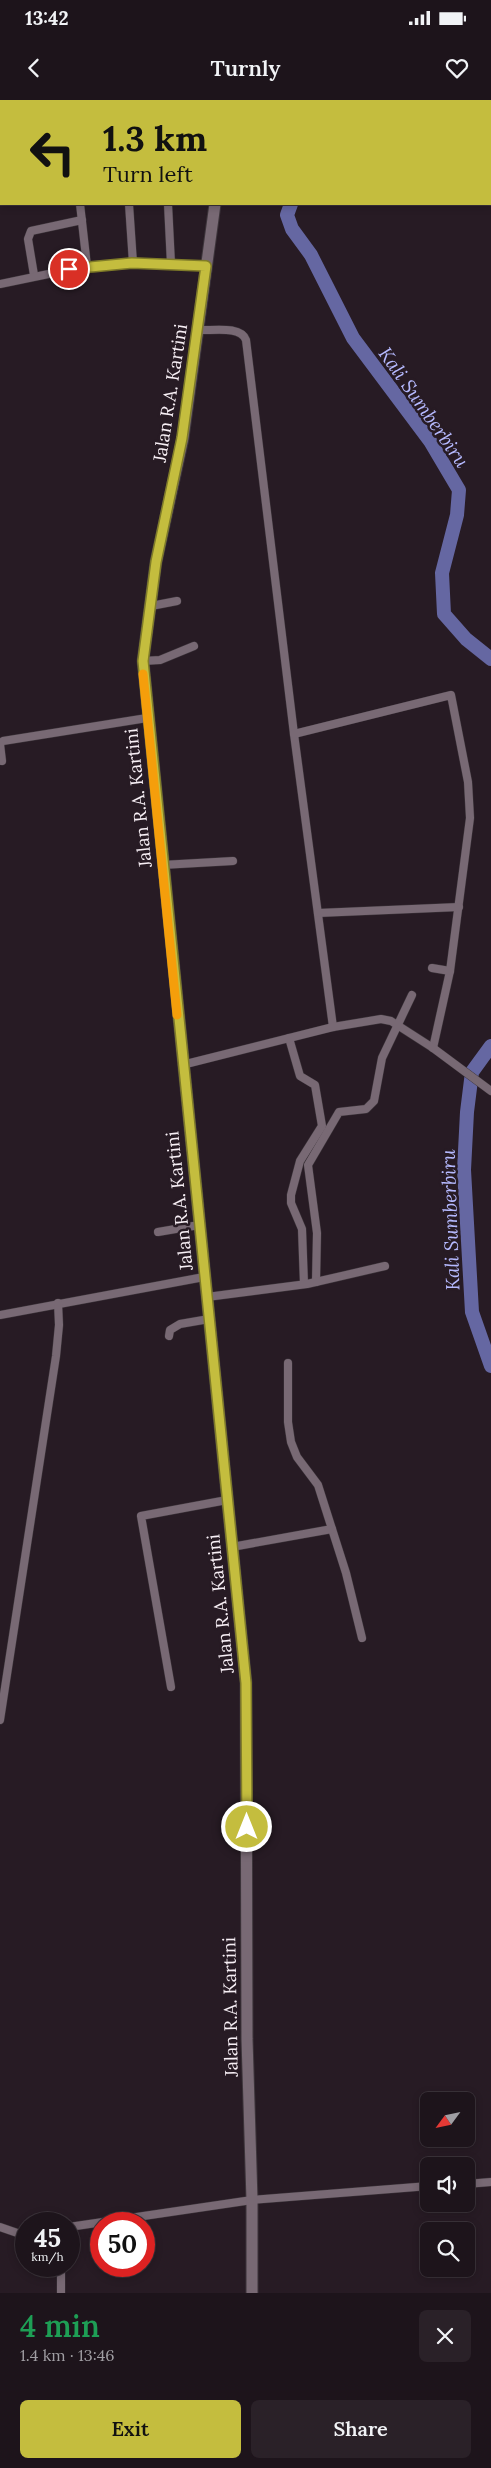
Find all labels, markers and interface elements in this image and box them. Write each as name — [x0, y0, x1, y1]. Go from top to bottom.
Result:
text: 13:42 — [25, 6, 69, 30]
icon: back — [20, 54, 48, 82]
text: Turnly — [211, 54, 280, 82]
icon: heart — [443, 54, 471, 82]
text: 1.3 km — [103, 116, 207, 161]
icon: left — [20, 120, 85, 185]
text: Turn left — [103, 160, 193, 188]
pin — [48, 248, 90, 290]
icon: arrive — [55, 255, 83, 283]
street label: Jalan R.A. Kartini — [148, 322, 192, 465]
water label: Kali Sumberbiru — [374, 342, 475, 472]
street label: Jalan R.A. Kartini — [119, 727, 157, 870]
street label: Jalan R.A. Kartini — [160, 1130, 198, 1273]
water label: Kali Sumberbiru — [436, 1148, 464, 1291]
street label: Jalan R.A. Kartini — [201, 1533, 239, 1676]
position arrow — [220, 1800, 272, 1852]
street label: Jalan R.A. Kartini — [217, 1937, 243, 2078]
north arrow — [420, 2092, 475, 2148]
map controls — [420, 2092, 475, 2277]
button: sound — [420, 2157, 475, 2212]
speed limit sign: 50 — [90, 2212, 155, 2277]
text: 45 — [34, 2222, 61, 2254]
button: search — [420, 2222, 475, 2277]
text: km/h — [31, 2249, 64, 2264]
text: 4 min — [20, 2307, 100, 2345]
button: close — [419, 2310, 471, 2362]
text: 1.4 km · 13:46 — [20, 2345, 115, 2365]
button: Exit — [20, 2400, 241, 2458]
button: Share — [251, 2400, 471, 2458]

